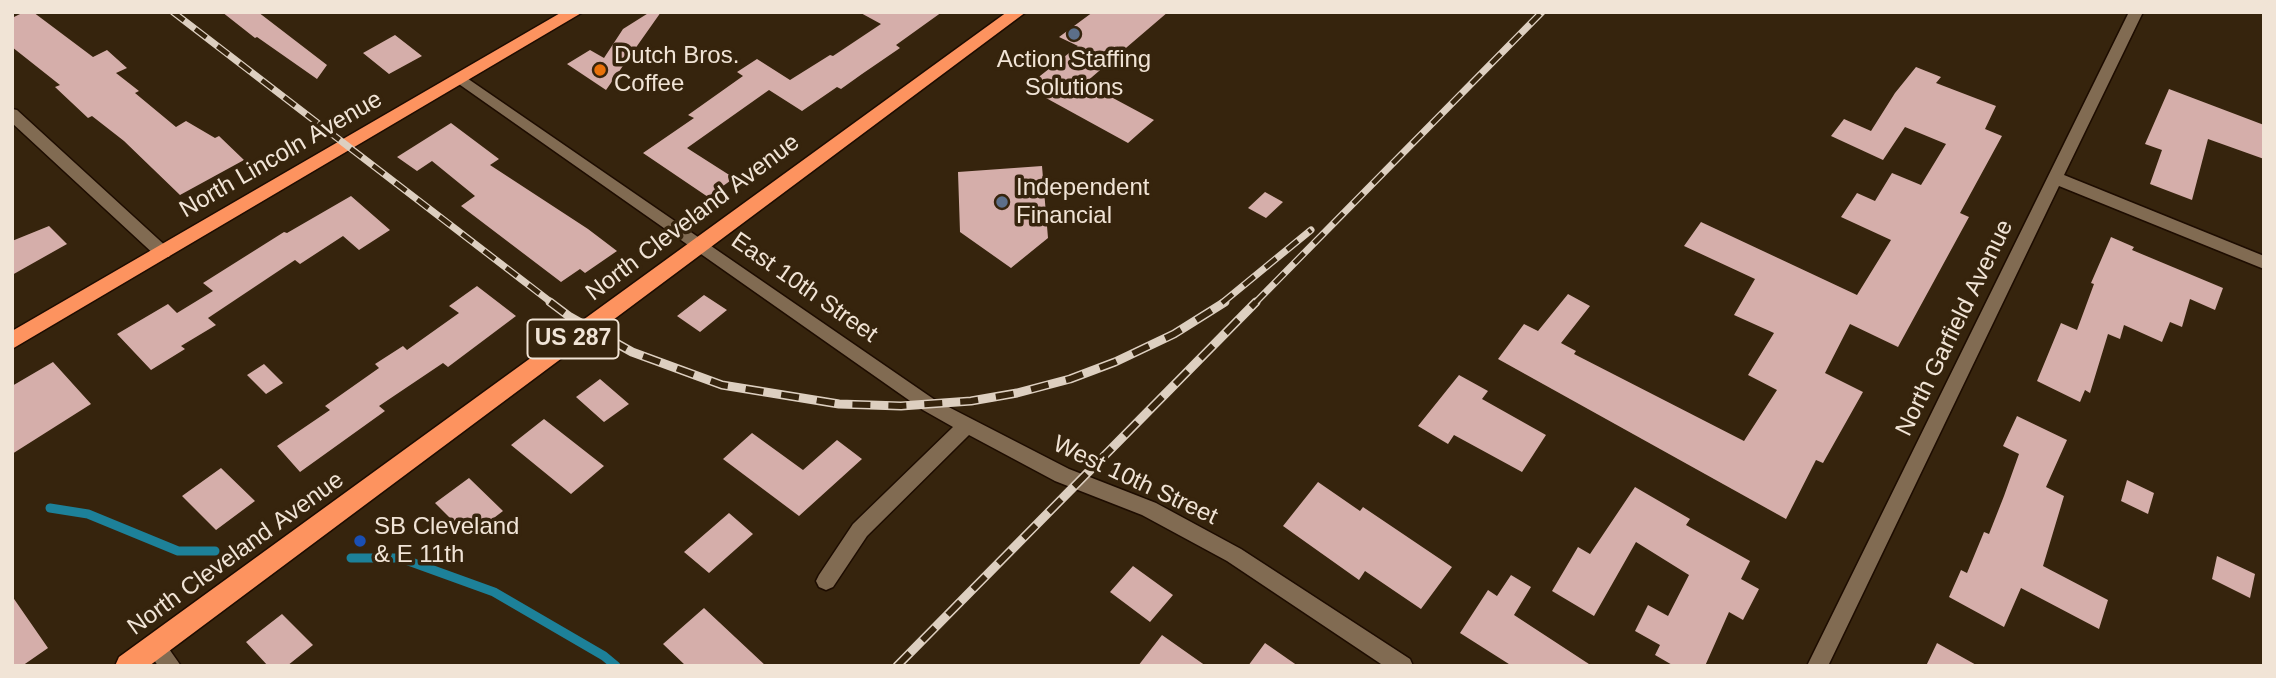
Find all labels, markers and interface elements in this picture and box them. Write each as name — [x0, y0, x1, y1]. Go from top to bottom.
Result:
marker: Action Staffing Solutions — [1066, 26, 1082, 42]
place label: Dutch Bros. Coffee — [614, 42, 739, 98]
place label: Action Staffing Solutions — [997, 46, 1151, 102]
marker: Dutch Bros. Coffee — [592, 62, 608, 78]
street label: North Lincoln Avenue — [175, 85, 387, 225]
street label: North Cleveland Avenue — [581, 128, 805, 308]
place label: Independent Financial — [1016, 174, 1149, 230]
marker: Independent Financial — [994, 194, 1010, 210]
street label: North Garfield Avenue — [1890, 215, 2020, 441]
street label: East 10th Street — [725, 227, 883, 349]
road number: US 287 — [528, 320, 618, 358]
street label: West 10th Street — [1048, 430, 1222, 532]
street label: North Cleveland Avenue — [122, 466, 350, 642]
place label: SB Cleveland & E 11th — [374, 513, 519, 569]
marker: SB Cleveland & E 11th — [352, 533, 368, 549]

